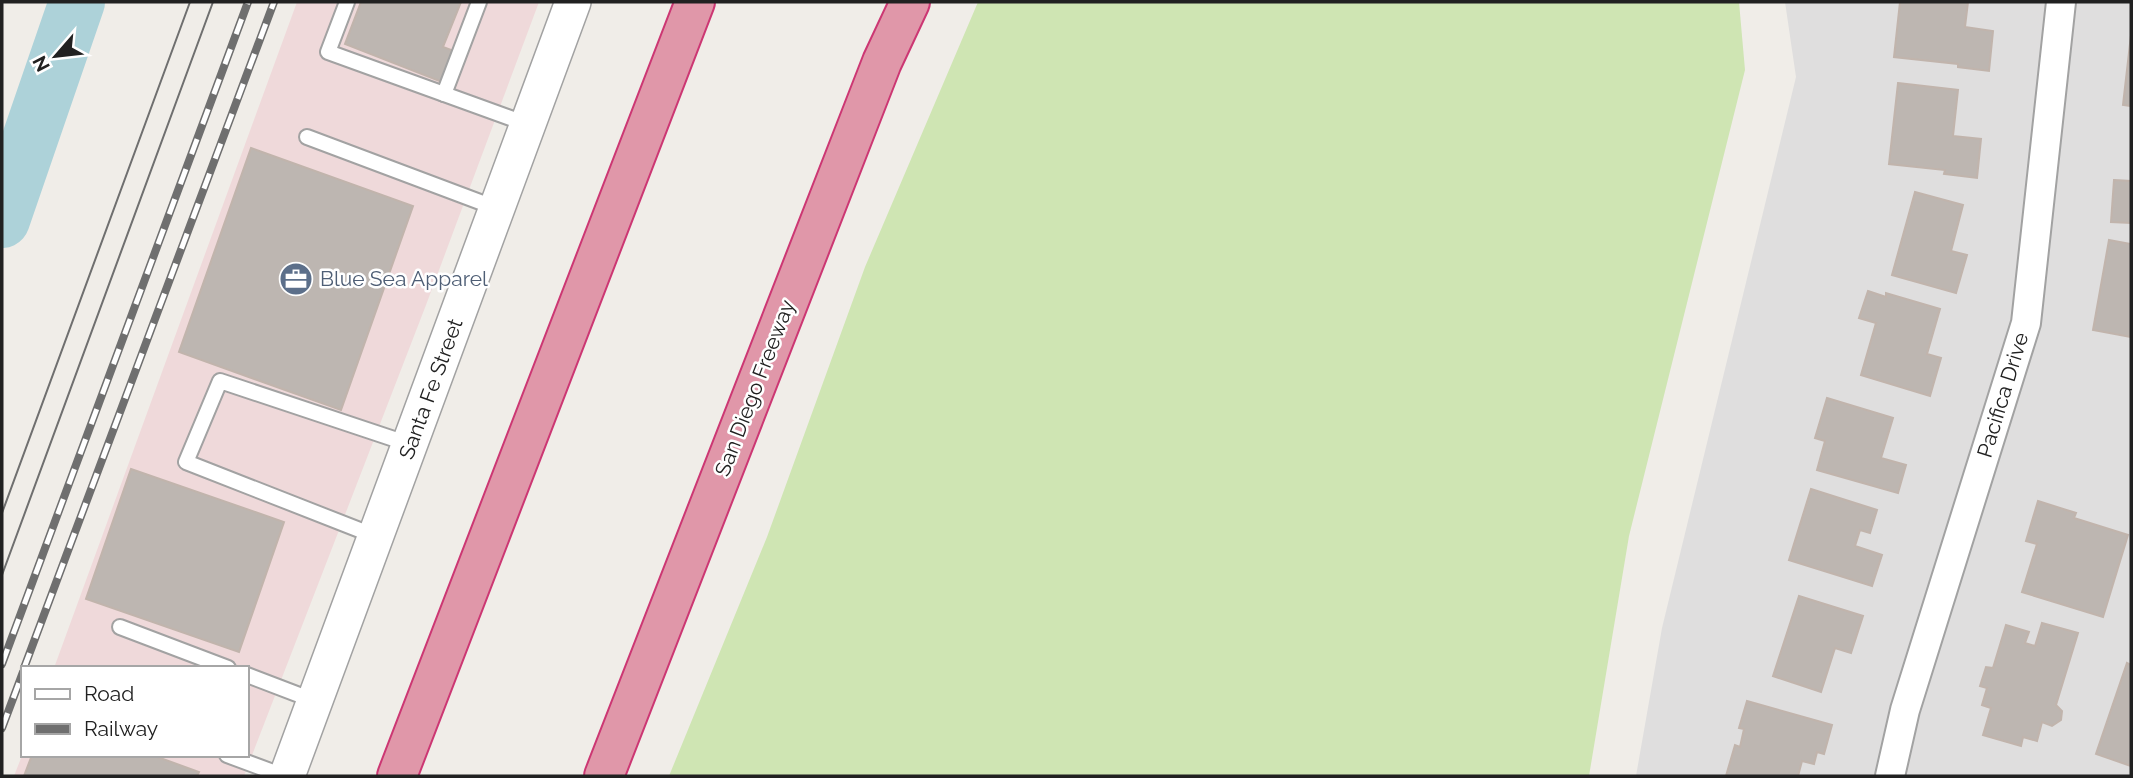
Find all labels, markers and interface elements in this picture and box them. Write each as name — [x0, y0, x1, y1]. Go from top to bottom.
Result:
north arrow — [21, 21, 91, 91]
text: N — [28, 52, 54, 76]
office icon: Blue Sea Apparel — [277, 260, 315, 298]
place label: Blue Sea Apparel — [320, 266, 488, 291]
street label: San Diego Freeway — [709, 296, 800, 479]
street label: Santa Fe Street — [394, 315, 468, 463]
street label: Pacifica Drive — [1972, 329, 2033, 460]
legend — [21, 666, 248, 757]
text: Road — [84, 681, 134, 706]
text: Railway — [84, 716, 158, 741]

